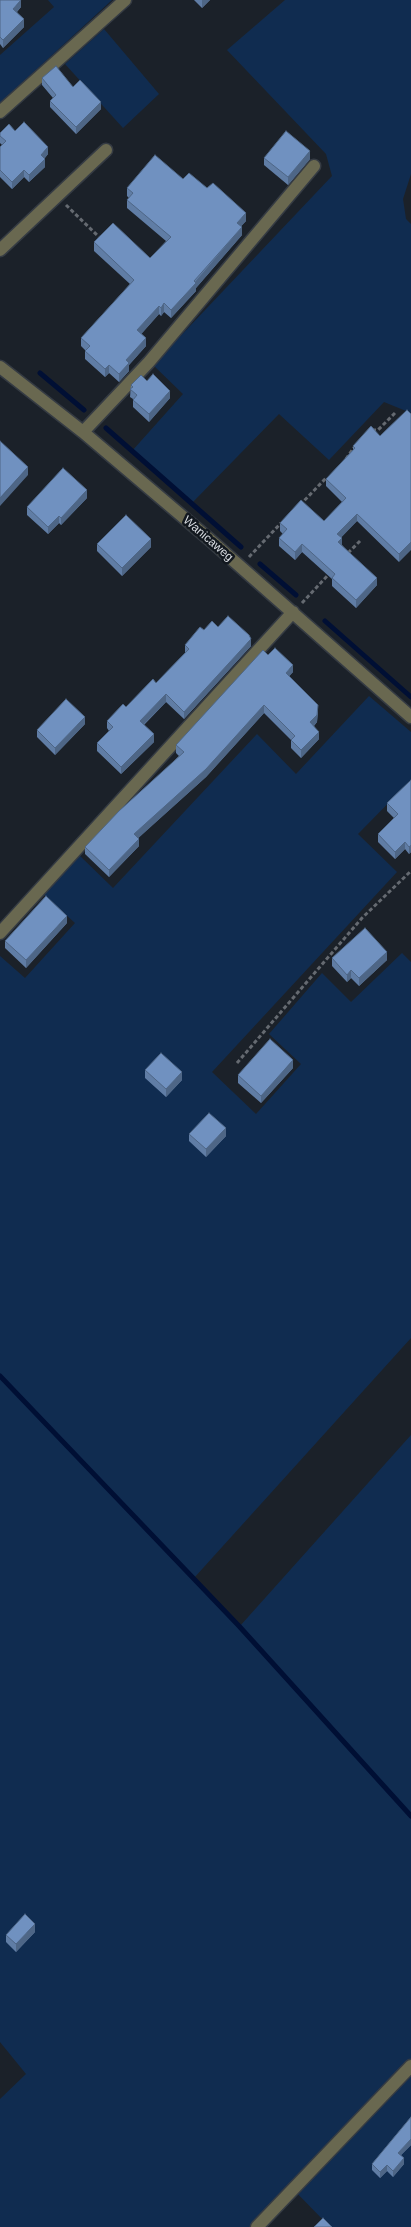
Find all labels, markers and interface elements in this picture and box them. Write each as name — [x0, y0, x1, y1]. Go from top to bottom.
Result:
street label: Wanicaweg — [180, 513, 236, 565]

